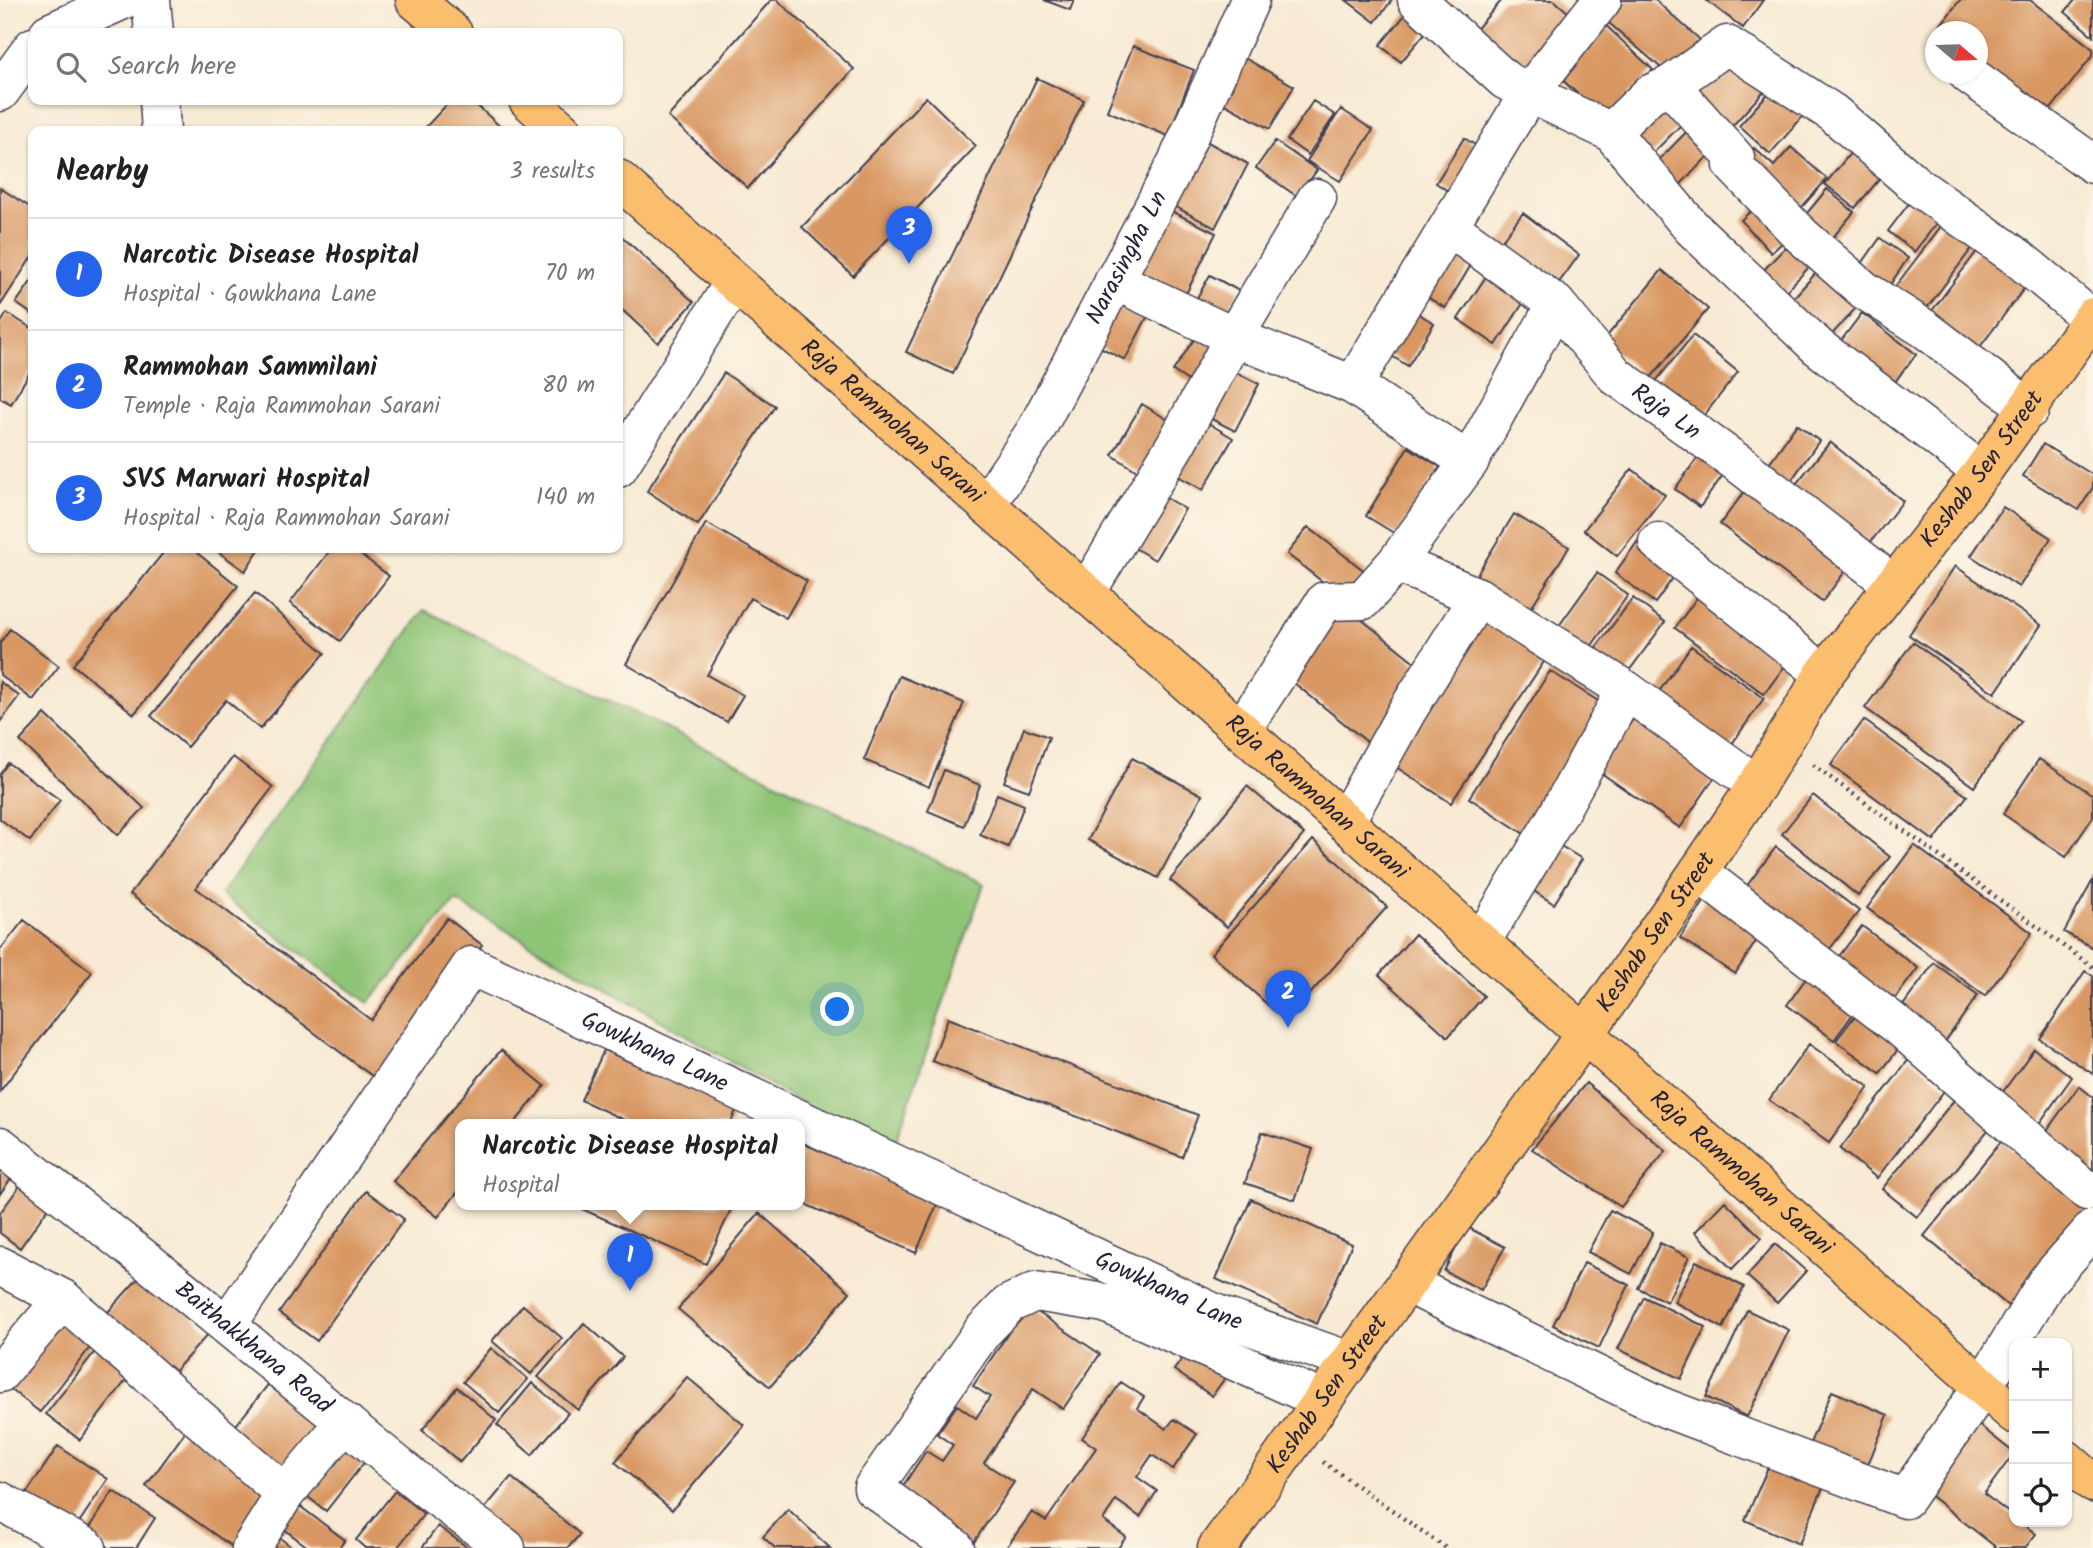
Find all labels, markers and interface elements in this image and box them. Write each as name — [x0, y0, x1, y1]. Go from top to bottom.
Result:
north arrow — [1925, 21, 1988, 84]
search box — [28, 28, 623, 105]
text: Search here — [108, 46, 236, 88]
icon: search — [52, 48, 90, 86]
text: Nearby — [56, 148, 148, 196]
text: 3 results — [509, 154, 595, 190]
street label: Narasingha Ln — [1075, 184, 1178, 331]
pin: 3 — [886, 206, 932, 264]
text: Narcotic Disease Hospital — [123, 235, 418, 277]
text: 1 — [76, 256, 82, 292]
text: 70 m — [545, 256, 595, 292]
text: Hospital · Gowkhana Lane — [123, 277, 376, 313]
street label: Raja Rammohan Sarani — [791, 329, 994, 515]
text: Rammohan Sammilani — [123, 347, 377, 389]
text: 2 — [72, 368, 86, 404]
text: 80 m — [542, 368, 595, 404]
street label: Raja Ln — [1623, 373, 1709, 450]
street label: Keshab Sen Street — [1910, 382, 2054, 557]
text: Temple · Raja Rammohan Sarani — [123, 389, 440, 425]
text: SVS Marwari Hospital — [123, 459, 369, 501]
text: 3 — [73, 480, 85, 516]
text: 140 m — [536, 480, 595, 516]
text: Hospital · Raja Rammohan Sarani — [123, 501, 449, 537]
street label: Raja Rammohan Sarani — [1216, 705, 1419, 891]
street label: Keshab Sen Street — [1586, 843, 1726, 1021]
pin: 2 — [1265, 970, 1311, 1028]
your location — [820, 992, 854, 1026]
street label: Gowkhana Lane — [575, 1001, 735, 1103]
street label: Raja Rammohan Sarani — [1641, 1080, 1843, 1266]
popup — [455, 1119, 805, 1210]
text: Narcotic Disease Hospital — [482, 1126, 778, 1168]
text: Hospital — [482, 1168, 560, 1204]
pin: 1 — [607, 1233, 653, 1291]
street label: Gowkhana Lane — [1089, 1240, 1248, 1342]
street label: Baithakkhana Road — [166, 1271, 342, 1425]
street label: Keshab Sen Street — [1256, 1306, 1398, 1482]
map controls — [2009, 1338, 2072, 1527]
button: + — [2009, 1338, 2072, 1401]
button: − — [2009, 1401, 2072, 1464]
button: locate — [2009, 1464, 2072, 1527]

